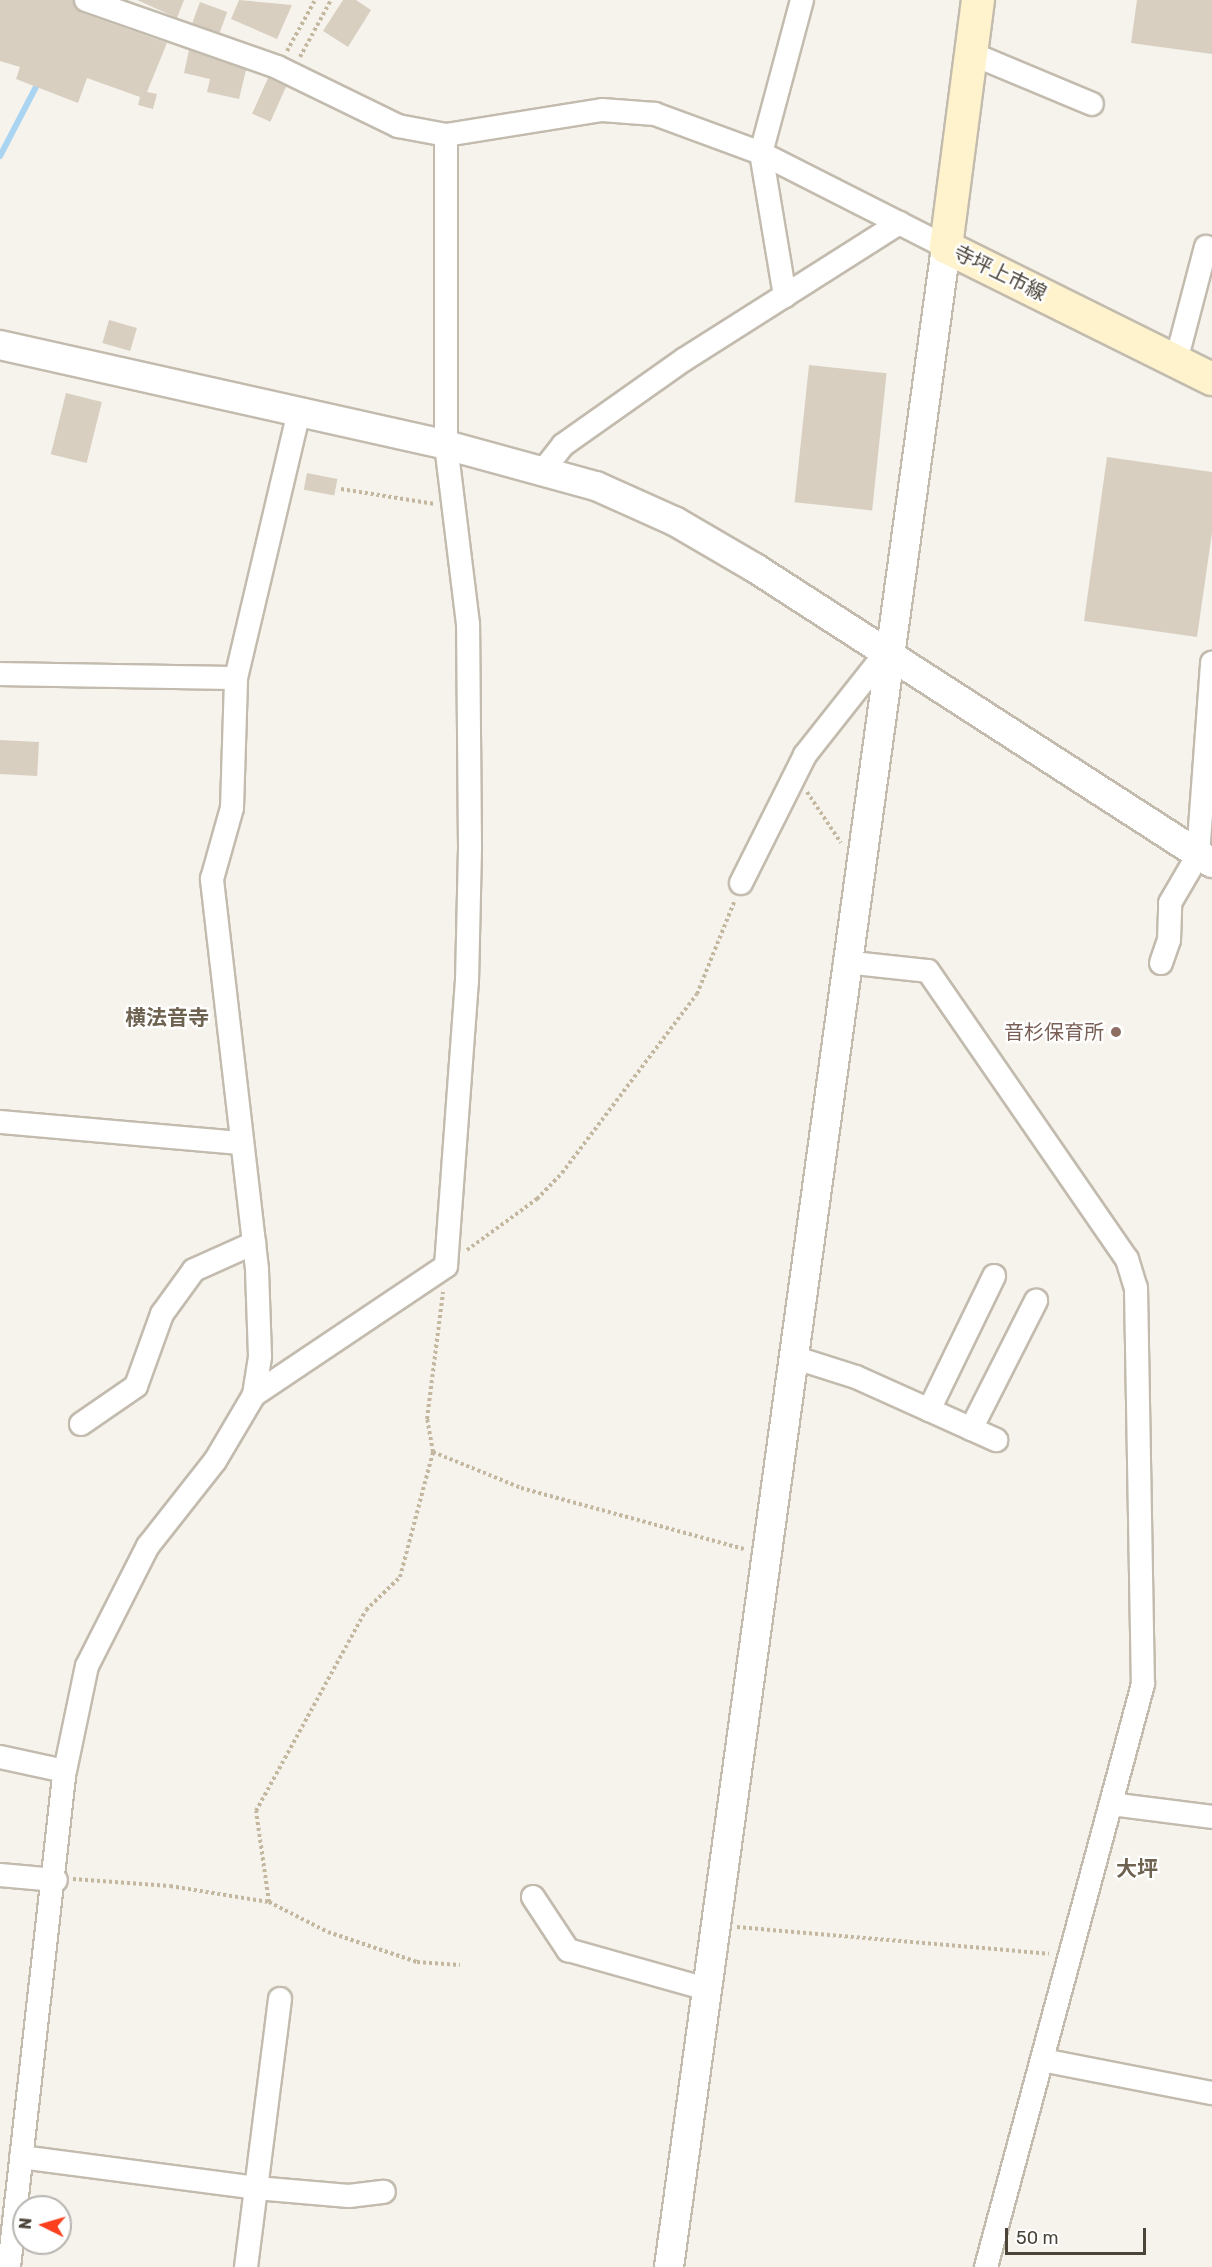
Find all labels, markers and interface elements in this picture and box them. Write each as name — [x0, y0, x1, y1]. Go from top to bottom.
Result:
street label: 寺坪上市線 — [950, 240, 1050, 306]
district label: 横法音寺 — [125, 1005, 209, 1031]
place label: 音杉保育所 — [1004, 1020, 1104, 1044]
marker: 音杉保育所 — [1109, 1025, 1123, 1039]
district label: 大坪 — [1116, 1856, 1158, 1882]
north arrow — [12, 2195, 72, 2255]
scale bar — [1008, 2216, 1149, 2254]
text: N — [16, 2217, 36, 2230]
text: 50 m — [1016, 2227, 1059, 2249]

